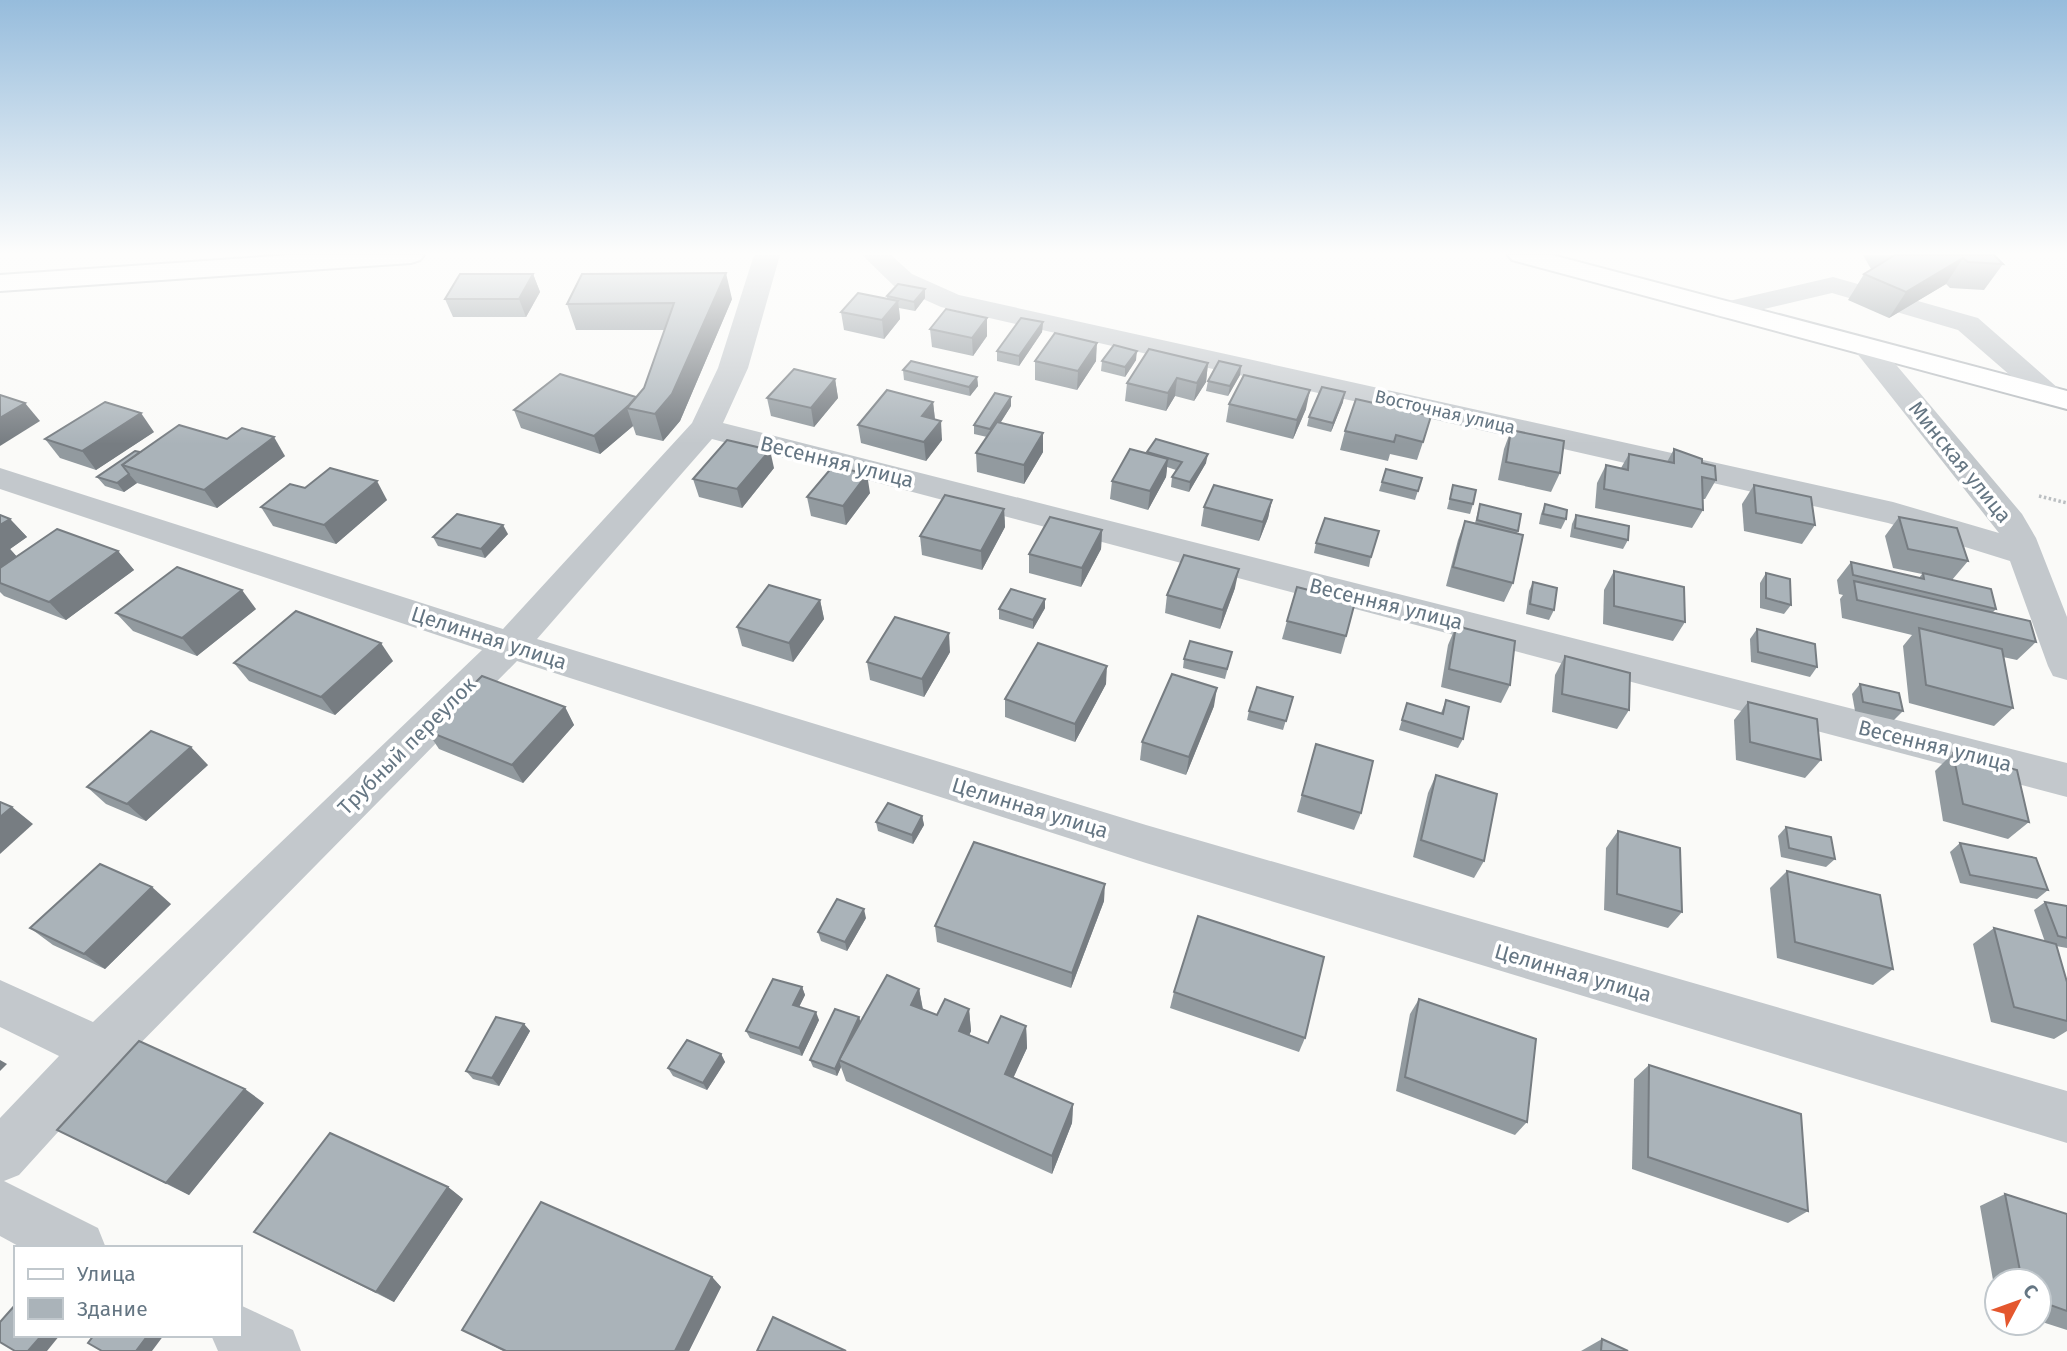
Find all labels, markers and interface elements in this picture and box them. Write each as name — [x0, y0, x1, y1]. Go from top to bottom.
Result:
street label: Восточная улица — [1373, 385, 1517, 439]
street label: Минская улица — [1903, 396, 2017, 528]
street label: Весенняя улица — [757, 430, 917, 494]
street label: Весенняя улица — [1306, 572, 1466, 636]
street label: Целинная улица — [408, 601, 570, 675]
street label: Трубный переулок — [332, 671, 482, 821]
street label: Весенняя улица — [1855, 714, 2015, 778]
street label: Целинная улица — [949, 772, 1111, 844]
street label: Целинная улица — [1492, 938, 1654, 1008]
legend — [14, 1246, 242, 1337]
text: Улица — [77, 1261, 136, 1287]
north arrow — [1983, 1267, 2053, 1337]
text: С — [2018, 1280, 2043, 1303]
text: Здание — [77, 1296, 148, 1322]

